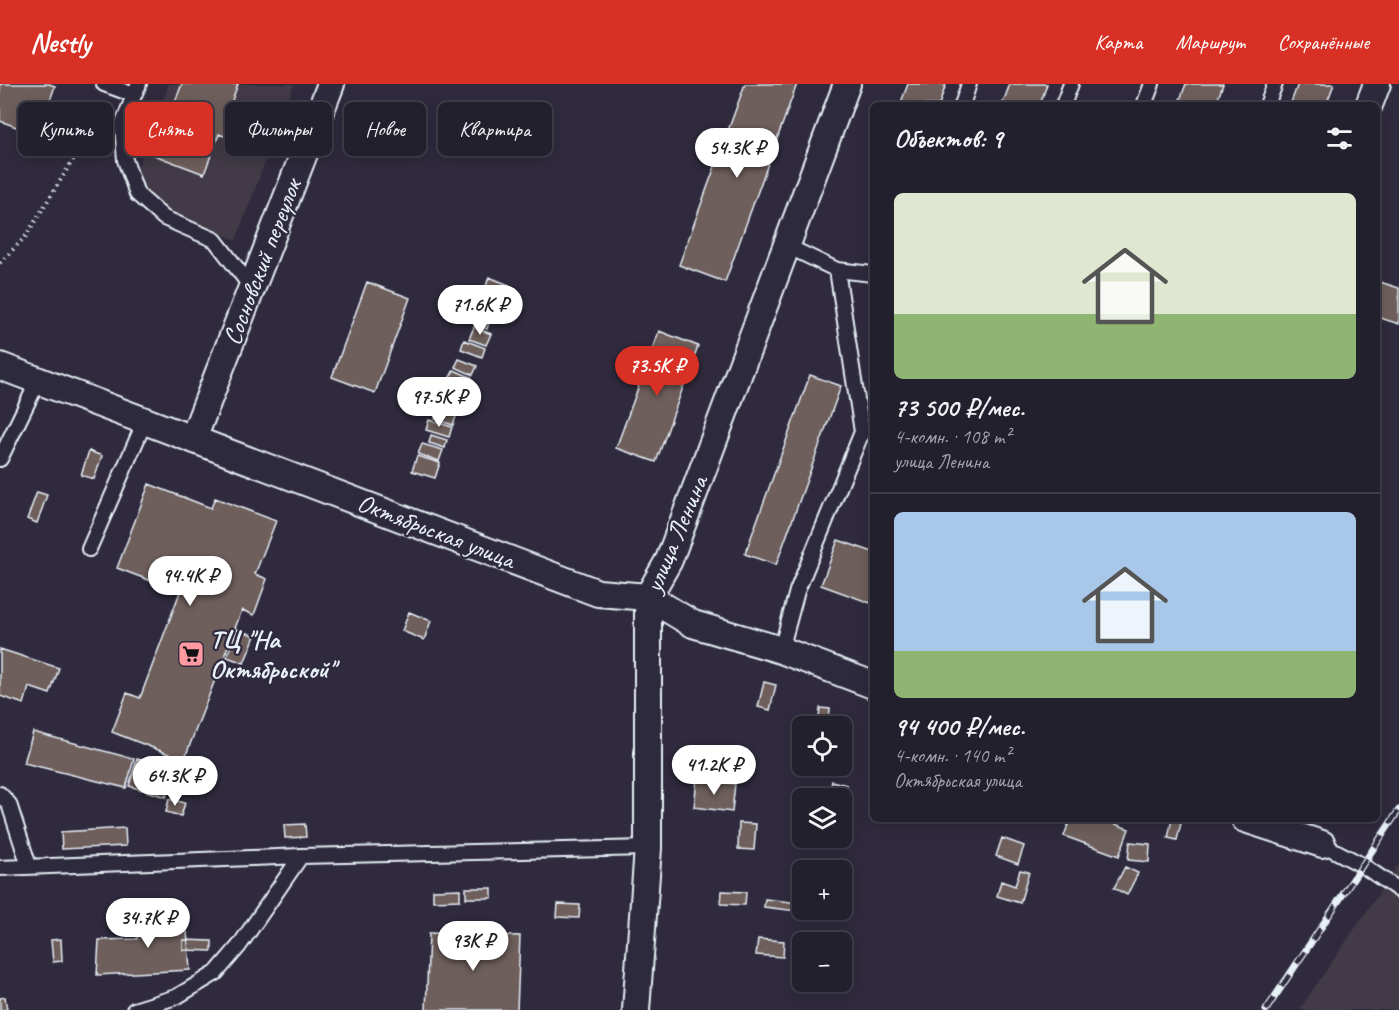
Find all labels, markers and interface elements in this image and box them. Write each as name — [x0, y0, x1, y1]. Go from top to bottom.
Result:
text: Nestly — [30, 25, 91, 60]
text: Карта — [1094, 29, 1143, 55]
text: Маршрут — [1176, 29, 1245, 55]
text: Сохранённые — [1278, 29, 1369, 55]
chip: Купить — [18, 102, 113, 156]
chip: Снять — [125, 102, 213, 156]
chip: Фильтры — [225, 102, 332, 156]
chip: Новое — [344, 102, 426, 156]
chip: Квартира — [438, 102, 552, 156]
text: Объектов: 9 — [894, 122, 1002, 155]
icon: filters — [1323, 122, 1356, 155]
pin: 54.3K ₽ — [682, 128, 792, 179]
text: 54.3K ₽ — [709, 135, 765, 160]
street label: Сосновский переулок — [215, 172, 310, 350]
icon: home — [1071, 232, 1179, 340]
pin: 71.6K ₽ — [425, 285, 535, 336]
text: 71.6K ₽ — [452, 292, 508, 317]
pin: 73.5K ₽ — [602, 346, 712, 397]
text: 73.5K ₽ — [629, 353, 685, 378]
pin: 97.5K ₽ — [384, 377, 494, 428]
text: 97.5K ₽ — [411, 384, 467, 409]
text: 73 500 ₽/мес. — [894, 391, 1024, 424]
text: 4-комн. · 108 m² — [894, 424, 1011, 449]
text: улица Ленина — [894, 449, 989, 474]
street label: улица Ленина — [636, 469, 716, 599]
street label: Октябрьская улица — [353, 486, 522, 577]
icon: home — [1071, 551, 1179, 659]
pin: 94.4K ₽ — [135, 556, 245, 607]
text: 94.4K ₽ — [162, 563, 218, 588]
place label: ТЦ "На Октябрьской" — [210, 623, 341, 686]
supermarket icon: ТЦ "На Октябрьской" — [176, 639, 206, 669]
text: 94 400 ₽/мес. — [894, 710, 1025, 743]
map controls — [792, 716, 852, 992]
button: locate — [792, 716, 852, 776]
text: 4-комн. · 140 m² — [894, 743, 1011, 768]
pin: 41.2K ₽ — [659, 745, 769, 796]
text: 41.2K ₽ — [686, 752, 742, 777]
pin: 64.3K ₽ — [120, 756, 230, 807]
text: 64.3K ₽ — [147, 763, 203, 788]
text: Октябрьская улица — [894, 768, 1022, 793]
button: layers — [792, 788, 852, 848]
button: + — [792, 860, 852, 920]
pin: 34.7K ₽ — [93, 898, 203, 949]
text: 34.7K ₽ — [120, 905, 176, 930]
pin: 93K ₽ — [431, 921, 515, 972]
text: 93K ₽ — [451, 928, 495, 953]
button: − — [792, 932, 852, 992]

